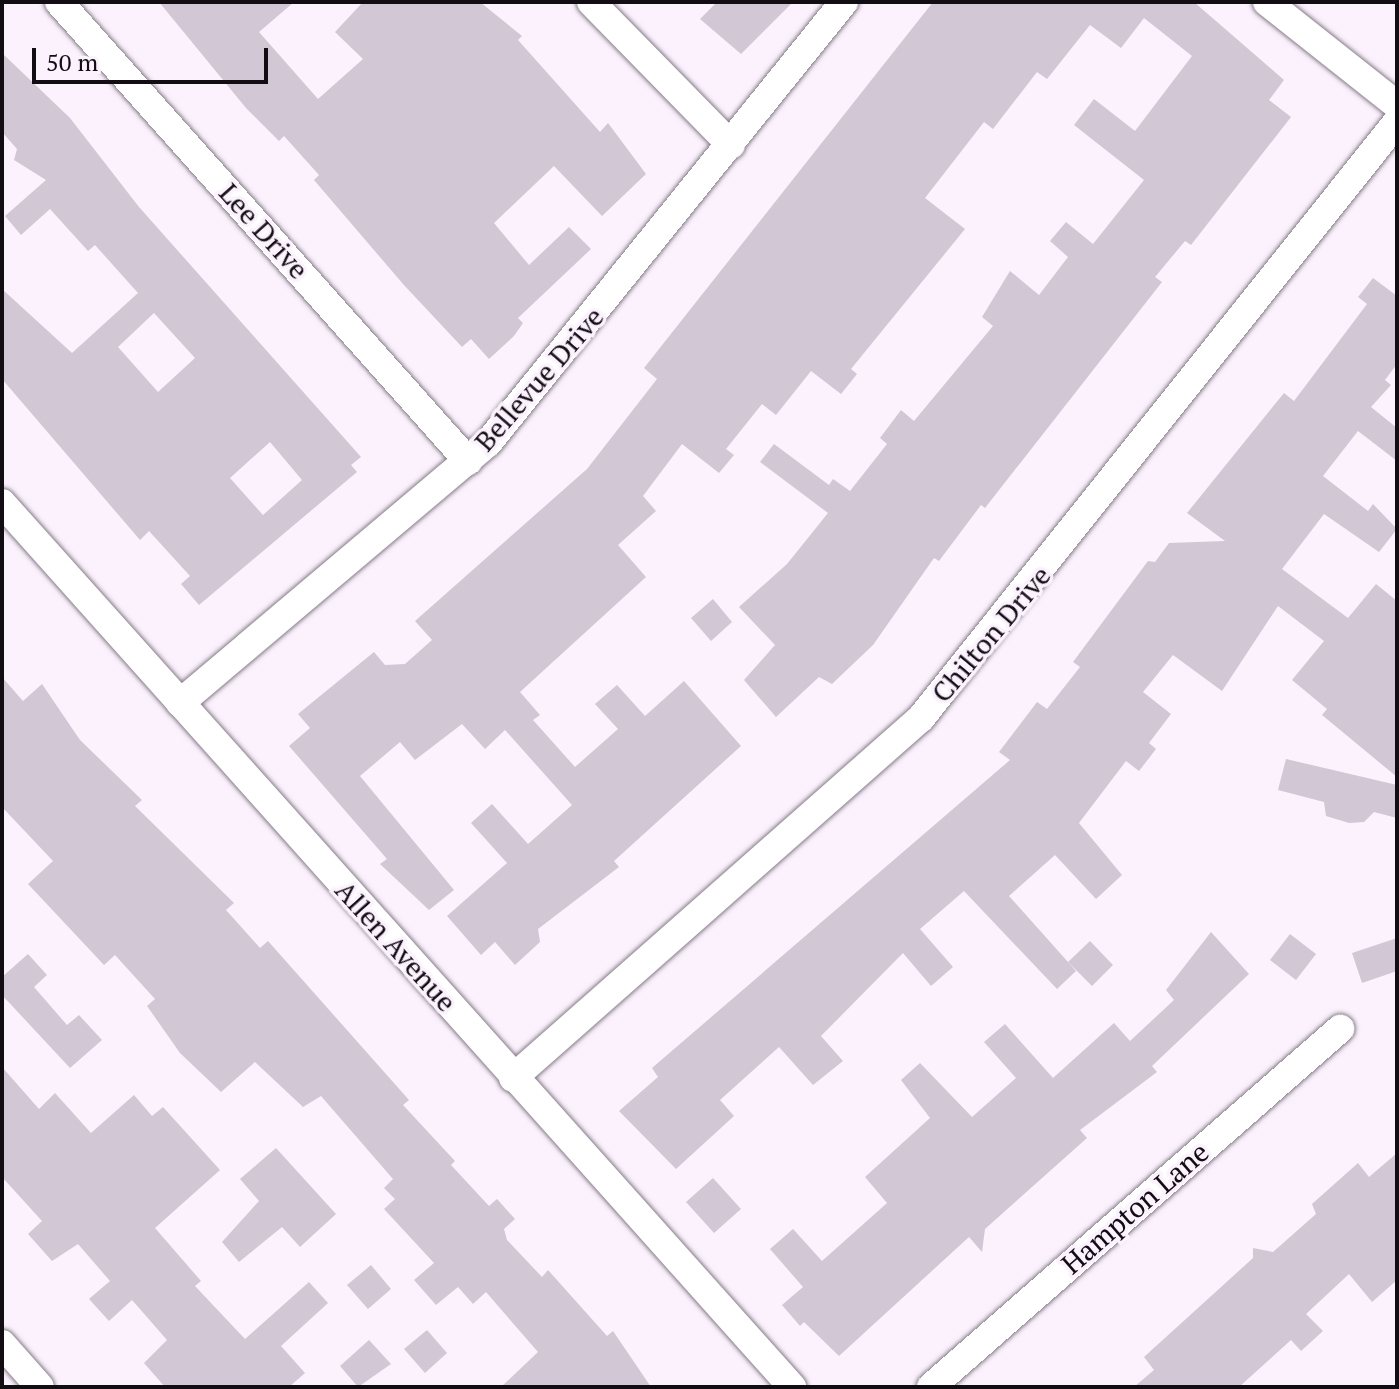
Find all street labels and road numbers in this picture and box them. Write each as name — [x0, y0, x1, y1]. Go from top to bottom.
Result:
street label: Lee Drive — [212, 176, 316, 286]
street label: Bellevue Drive — [467, 300, 611, 458]
street label: Chilton Drive — [924, 559, 1058, 709]
street label: Allen Avenue — [328, 873, 464, 1019]
street label: Hampton Lane — [1055, 1135, 1215, 1281]

